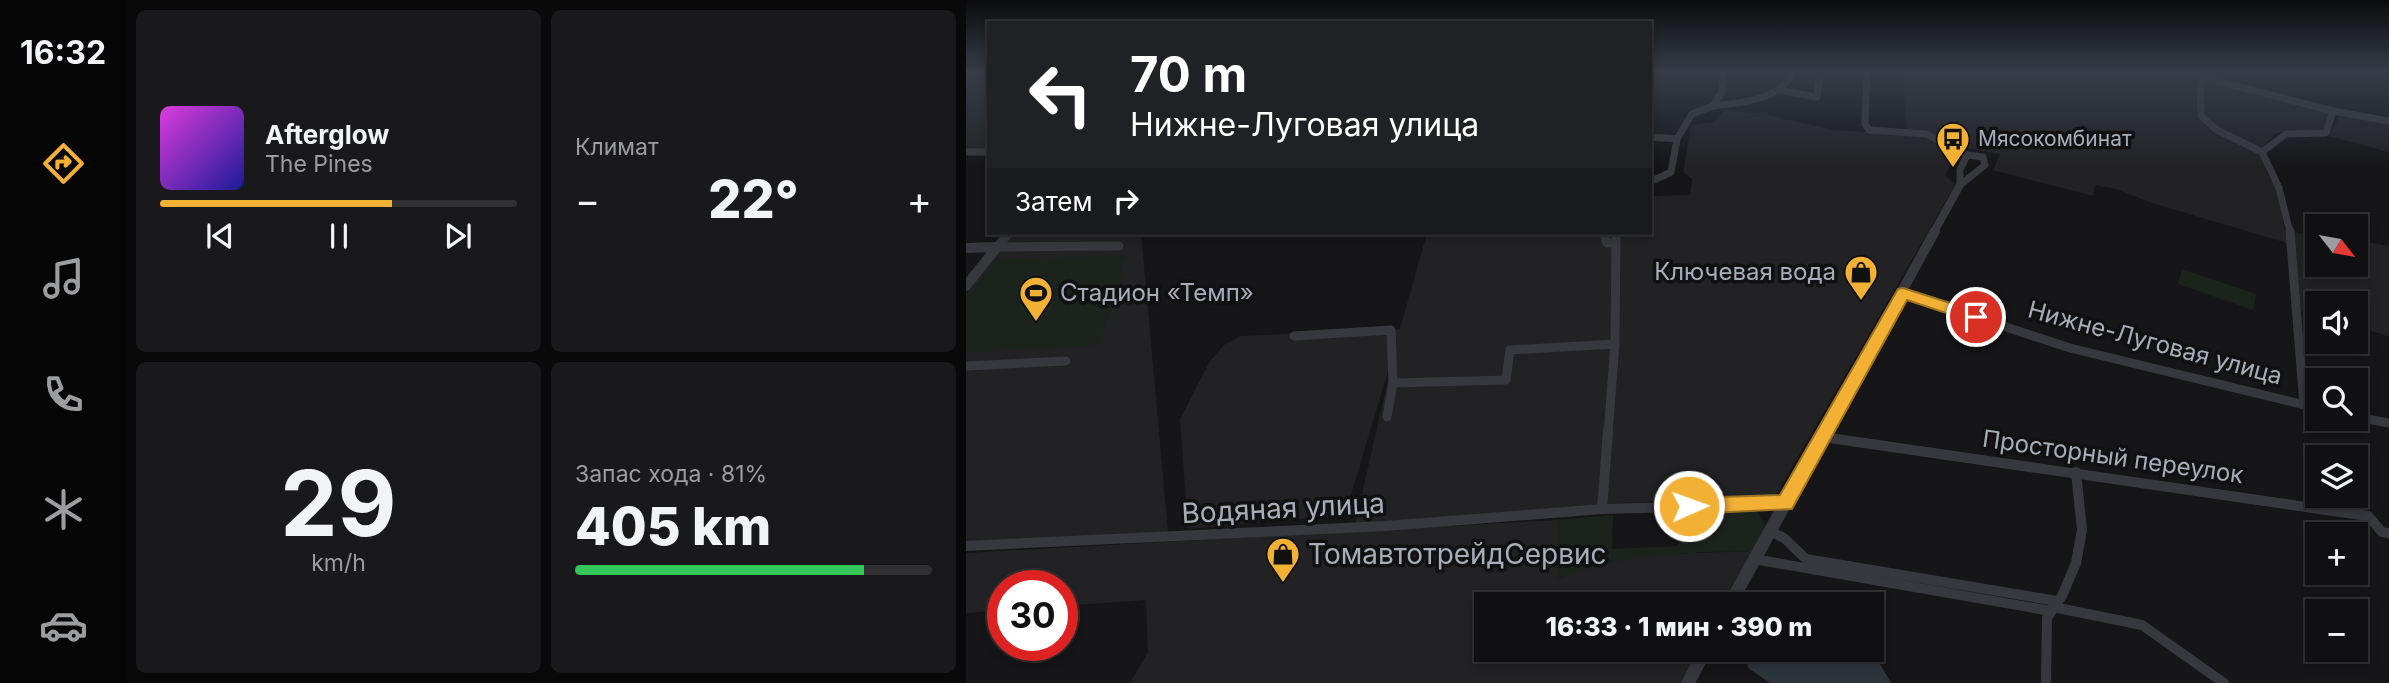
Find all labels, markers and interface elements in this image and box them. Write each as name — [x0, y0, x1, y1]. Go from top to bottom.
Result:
text: 16:32 — [20, 33, 106, 72]
text: 70 m — [1130, 45, 1247, 104]
icon: left — [1015, 49, 1106, 140]
text: Нижне-Луговая улица — [1130, 105, 1479, 144]
text: Afterglow — [265, 119, 389, 150]
bus stop icon: Мясокомбинат — [1934, 120, 1972, 169]
place label: Мясокомбинат — [1978, 126, 2132, 151]
text: Климат — [575, 133, 659, 161]
icon: directions — [39, 139, 88, 188]
text: The Pines — [265, 150, 373, 178]
text: 22° — [708, 168, 799, 231]
text: − — [575, 177, 600, 223]
text: + — [907, 177, 932, 223]
icon: right — [1107, 182, 1145, 220]
text: Затем — [1015, 186, 1093, 217]
north arrow — [2305, 214, 2368, 276]
map controls — [2305, 214, 2368, 662]
icon: previous — [201, 217, 239, 255]
icon: pause — [320, 217, 358, 255]
icon: next — [439, 217, 477, 255]
shop icon: Ключевая вода — [1842, 253, 1880, 302]
icon: music — [39, 254, 88, 303]
place label: Ключевая вода — [1654, 257, 1836, 286]
sports icon: Стадион «Темп» — [1017, 274, 1055, 323]
place label: Стадион «Темп» — [1060, 278, 1254, 307]
pin — [1946, 287, 2006, 347]
button: sound — [2305, 291, 2368, 354]
street label: Нижне-Луговая улица — [2025, 295, 2285, 390]
icon: arrive — [1957, 298, 1995, 336]
button: search — [2305, 368, 2368, 431]
icon: phone — [39, 370, 88, 419]
street label: Просторный переулок — [1981, 424, 2245, 489]
button: layers — [2305, 445, 2368, 508]
text: 29 — [280, 448, 397, 558]
text: Запас хода · 81% — [575, 460, 767, 488]
position arrow — [1652, 469, 1726, 543]
icon: climate — [39, 485, 88, 534]
street label: Водяная улица — [1181, 486, 1385, 530]
text: 405 km — [575, 495, 771, 558]
button: + — [2305, 522, 2368, 585]
shop icon: ТомавтотрейдСервис — [1264, 535, 1302, 584]
place label: ТомавтотрейдСервис — [1308, 537, 1607, 571]
text: km/h — [311, 549, 366, 577]
speed limit sign: 30 — [987, 570, 1078, 661]
button: − — [2305, 599, 2368, 662]
icon: car — [39, 601, 88, 650]
text: 16:33 · 1 мин · 390 m — [1546, 611, 1812, 642]

